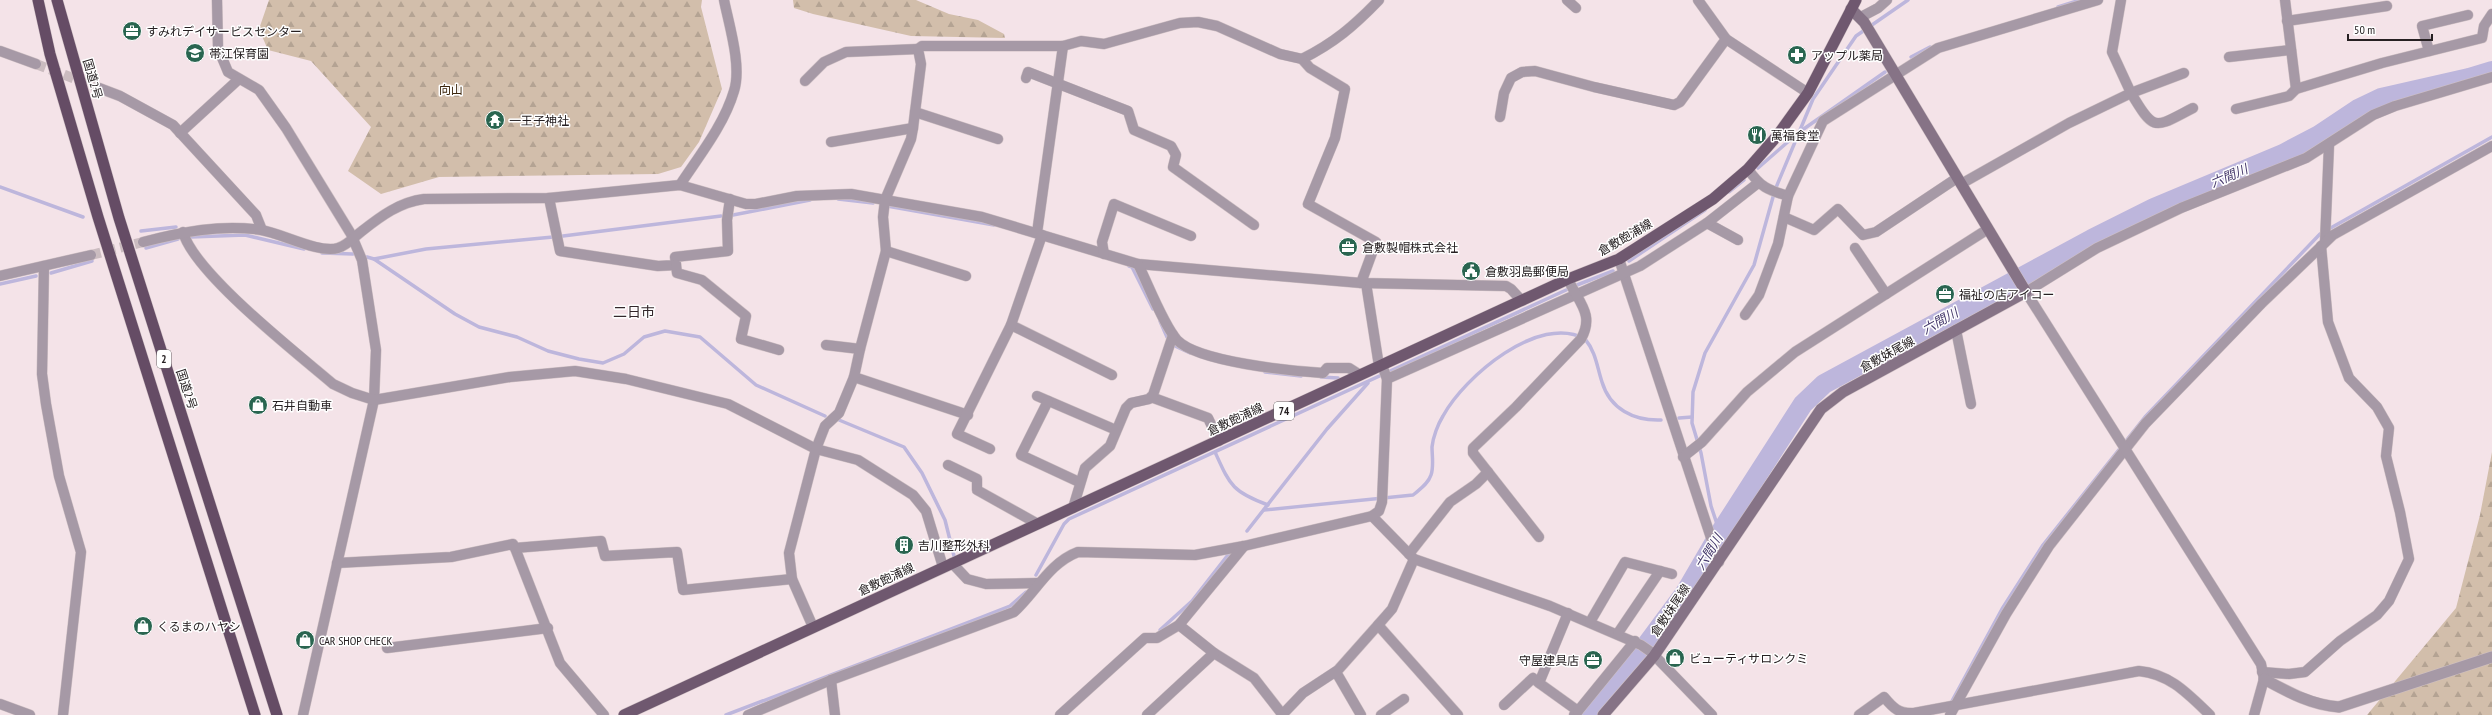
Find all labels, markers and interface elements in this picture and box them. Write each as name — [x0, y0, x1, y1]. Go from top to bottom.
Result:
scale bar — [2348, 16, 2432, 42]
office icon: すみれデイサービスセンター — [121, 20, 143, 42]
text: 50 m — [2354, 22, 2375, 37]
place label: すみれデイサービスセンター — [146, 24, 302, 39]
school or university icon: 帯江保育園 — [184, 42, 206, 64]
pharmacy icon: アップル薬局 — [1786, 44, 1808, 66]
place label: 帯江保育園 — [209, 46, 269, 61]
place label: アップル薬局 — [1811, 48, 1883, 63]
street label: 国道2号 — [80, 57, 106, 101]
park label: 向山 — [439, 82, 463, 97]
temple icon: 一王子神社 — [484, 109, 506, 131]
place label: 一王子神社 — [509, 113, 569, 128]
restaurant icon: 萬福食堂 — [1746, 124, 1768, 146]
place label: 萬福食堂 — [1771, 128, 1819, 143]
water label: 六間川 — [2208, 160, 2252, 191]
street label: 倉敷飽浦線 — [1595, 216, 1655, 258]
office icon: 倉敷製帽株式会社 — [1337, 236, 1359, 258]
place label: 倉敷製帽株式会社 — [1362, 240, 1458, 255]
public building icon: 倉敷羽島郵便局 — [1460, 260, 1482, 282]
place label: 倉敷羽島郵便局 — [1485, 264, 1569, 279]
office icon: 福祉の店アイコー — [1934, 283, 1956, 305]
place label: 福祉の店アイコー — [1959, 287, 2054, 302]
district label: 二日市 — [613, 303, 655, 321]
water label: 六間川 — [1919, 303, 1963, 338]
street label: 倉敷妹尾線 — [1857, 333, 1917, 375]
road number: 2 — [157, 350, 171, 368]
street label: 国道2号 — [173, 367, 201, 411]
shop icon: 石井自動車 — [247, 394, 269, 416]
place label: 石井自動車 — [272, 398, 332, 413]
street label: 倉敷飽浦線 — [1205, 400, 1265, 438]
road number: 74 — [1274, 402, 1294, 420]
water label: 六間川 — [1692, 529, 1727, 573]
building icon: 吉川整形外科 — [893, 534, 915, 556]
place label: 吉川整形外科 — [918, 538, 990, 553]
street label: 倉敷飽浦線 — [856, 560, 916, 598]
street label: 倉敷妹尾線 — [1647, 581, 1693, 639]
shop icon: くるまのハヤシ — [132, 615, 154, 637]
place label: くるまのハヤシ — [157, 619, 241, 634]
shop icon: CAR SHOP CHECK — [294, 629, 316, 651]
place label: CAR SHOP CHECK — [319, 633, 392, 648]
shop icon: ビューティサロンクミ — [1664, 647, 1686, 669]
office icon: 守屋建具店 — [1582, 649, 1604, 671]
place label: ビューティサロンクミ — [1689, 651, 1808, 666]
place label: 守屋建具店 — [1519, 653, 1579, 668]

